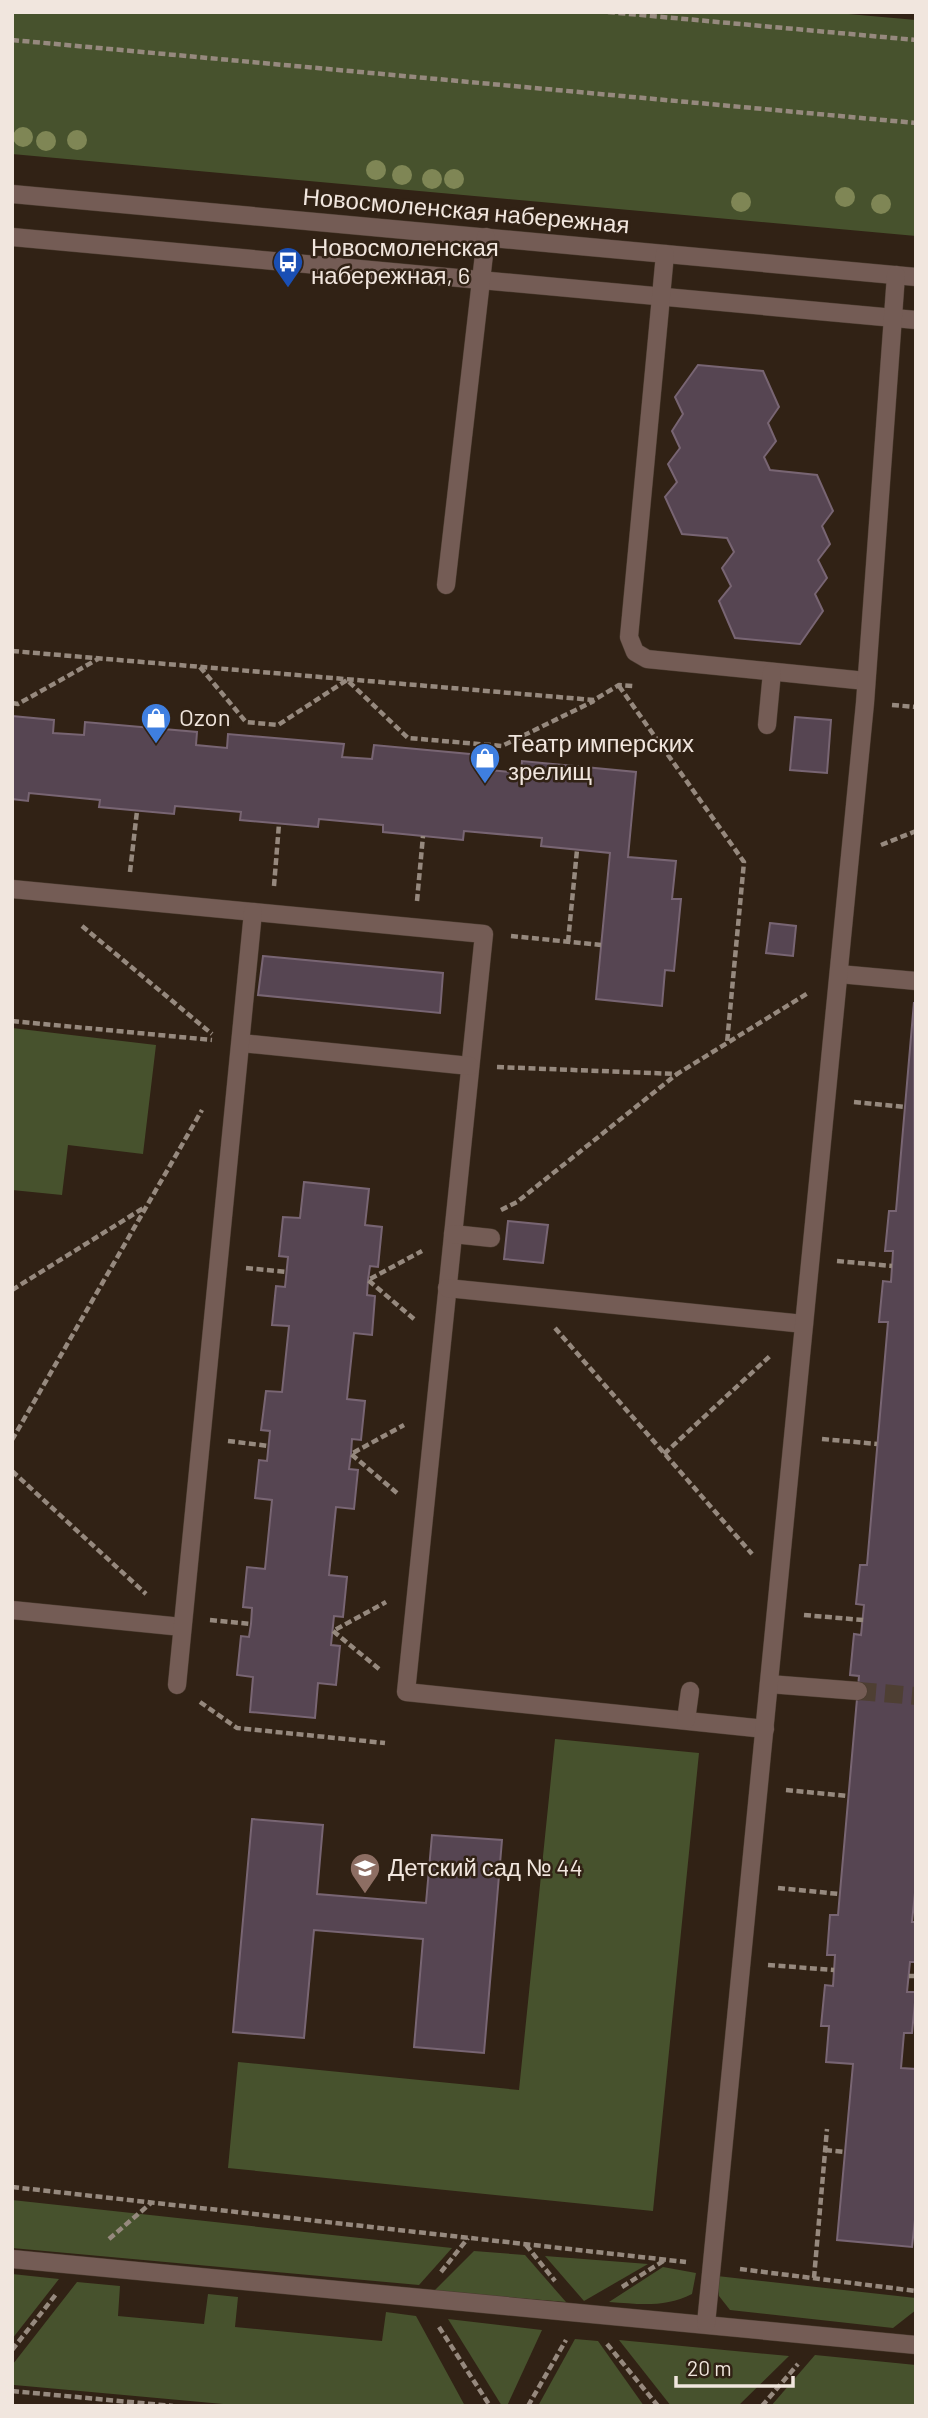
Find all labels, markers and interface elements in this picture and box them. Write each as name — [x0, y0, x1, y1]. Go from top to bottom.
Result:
street label: Новосмоленская набережная — [301, 181, 631, 238]
place label: Новосмоленская набережная, 6 — [311, 232, 499, 289]
bus stop icon: Новосмоленская набережная, 6 — [271, 245, 305, 289]
shop icon: Ozon — [139, 701, 173, 745]
place label: Ozon — [179, 702, 231, 731]
place label: Театр имперских зрелищ — [508, 728, 694, 785]
shop icon: Театр имперских зрелищ — [468, 741, 502, 785]
school or university icon: Детский сад № 44 — [348, 1851, 382, 1895]
place label: Детский сад № 44 — [388, 1852, 583, 1881]
scale bar — [676, 2344, 793, 2388]
text: 20 m — [687, 2355, 732, 2380]

